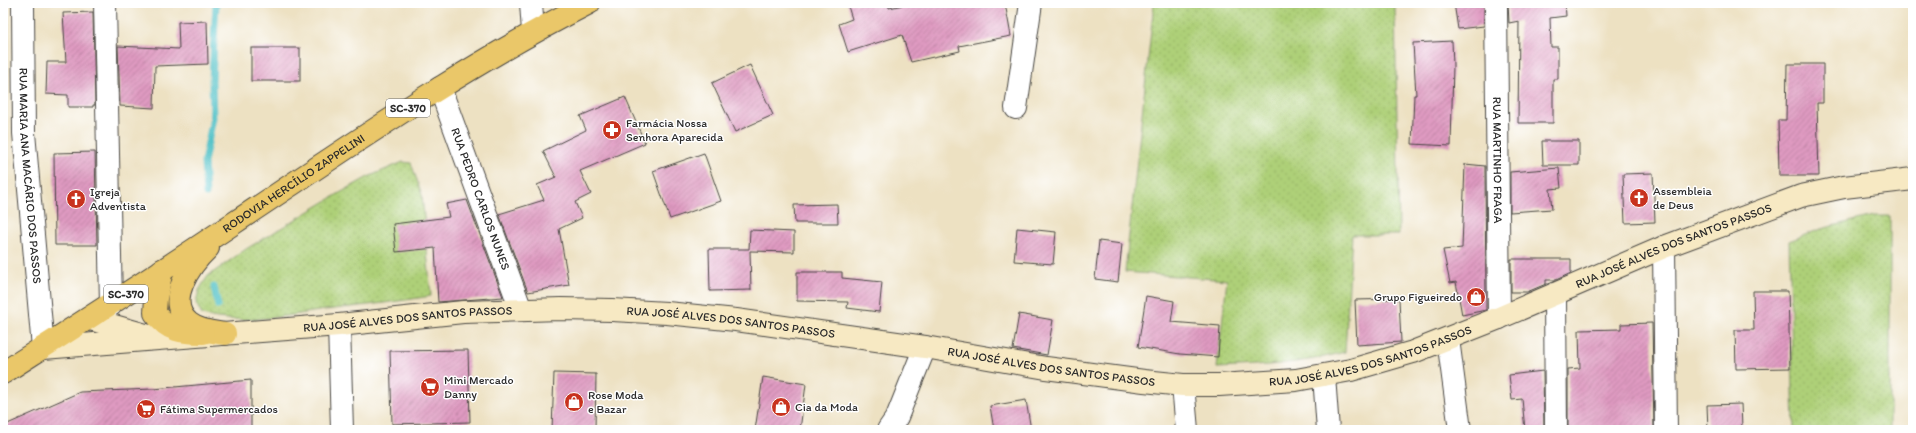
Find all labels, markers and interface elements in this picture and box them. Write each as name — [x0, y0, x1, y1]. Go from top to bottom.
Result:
street label: RUA MARIA ANA MACÁRIO DOS PASSOS — [16, 68, 44, 285]
street label: RUA MARTINHO FRAGA — [1490, 97, 1505, 224]
road number: SC-370 — [386, 99, 430, 117]
place label: Farmácia Nossa Senhora Aparecida — [626, 116, 724, 144]
pharmacy icon: Farmácia Nossa Senhora Aparecida — [601, 119, 623, 141]
street label: RUA PEDRO CARLOS NUNES — [448, 126, 513, 272]
street label: RODOVIA HERCÍLIO ZAPPELINI — [220, 131, 367, 236]
place label: Assembleia de Deus — [1653, 184, 1713, 212]
place label: Igreja Adventista — [90, 185, 147, 213]
church icon: Assembleia de Deus — [1628, 187, 1650, 209]
church icon: Igreja Adventista — [65, 188, 87, 210]
street label: RUA JOSÉ ALVES DOS SANTOS PASSOS — [1573, 200, 1774, 291]
road number: SC-370 — [104, 285, 148, 303]
shop icon: Grupo Figueiredo — [1465, 286, 1487, 308]
place label: Grupo Figueiredo — [1374, 290, 1462, 304]
street label: RUA JOSÉ ALVES DOS SANTOS PASSOS — [303, 303, 513, 335]
street label: RUA JOSÉ ALVES DOS SANTOS PASSOS — [626, 304, 836, 341]
street label: RUA JOSÉ ALVES DOS SANTOS PASSOS — [1269, 322, 1474, 389]
street label: RUA JOSÉ ALVES DOS SANTOS PASSOS — [947, 344, 1156, 389]
place label: Mini Mercado Danny — [444, 373, 514, 401]
supermarket icon: Mini Mercado Danny — [419, 376, 441, 398]
place label: Rose Moda e Bazar — [588, 388, 644, 416]
shop icon: Rose Moda e Bazar — [563, 391, 585, 413]
shop icon: Cia da Moda — [770, 396, 792, 418]
supermarket icon: Fátima Supermercados — [135, 398, 157, 420]
place label: Cia da Moda — [795, 400, 858, 414]
place label: Fátima Supermercados — [160, 402, 278, 416]

